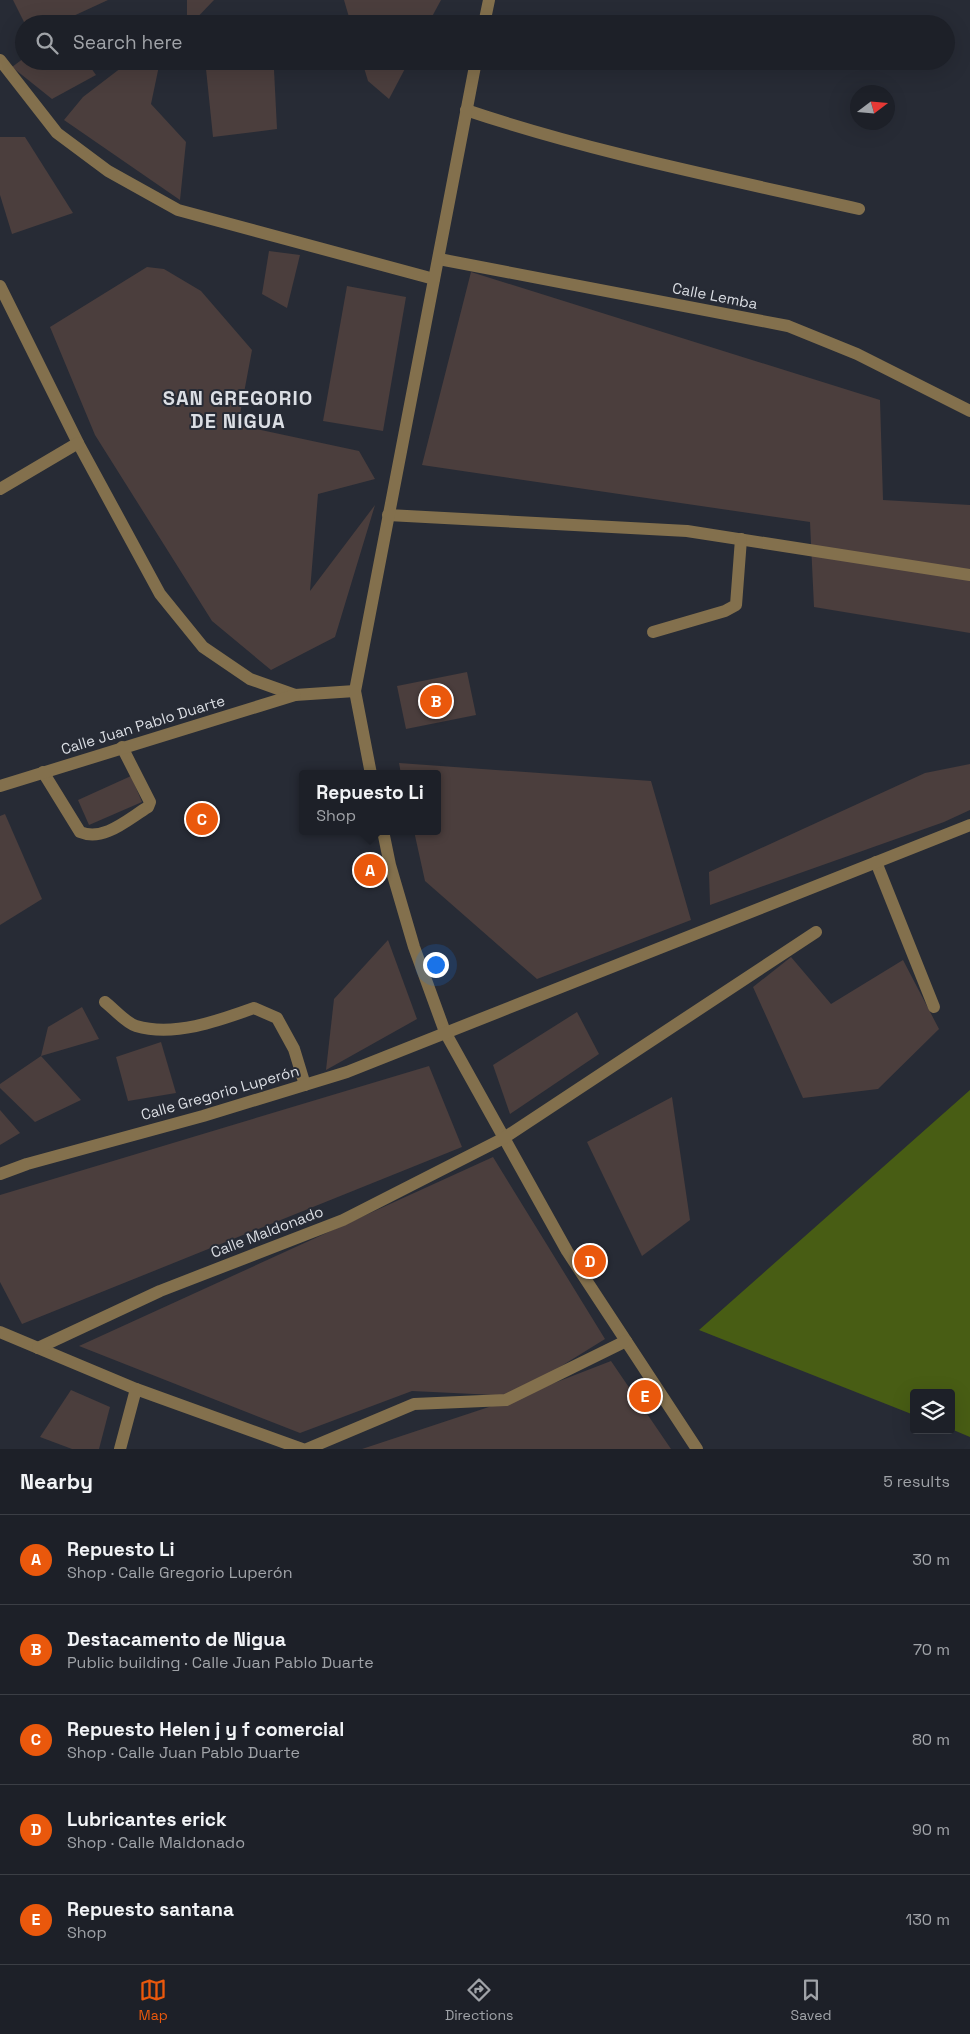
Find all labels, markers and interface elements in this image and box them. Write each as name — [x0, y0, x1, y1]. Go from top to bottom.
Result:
search box — [15, 15, 955, 70]
icon: search — [33, 29, 61, 57]
text: Search here — [73, 30, 183, 55]
north arrow — [850, 85, 895, 130]
street label: Calle Lemba — [671, 278, 760, 313]
district label: SAN GREGORIO DE NIGUA — [163, 385, 313, 434]
pin: B — [420, 682, 452, 720]
street label: Calle Juan Pablo Duarte — [59, 690, 227, 759]
popup — [299, 770, 441, 835]
text: Repuesto Li — [316, 780, 424, 805]
pin: C — [186, 800, 218, 838]
text: Shop — [316, 805, 356, 826]
pin: A — [354, 851, 386, 889]
your location — [423, 952, 449, 978]
street label: Calle Gregorio Luperón — [139, 1061, 301, 1124]
street label: Calle Maldonado — [208, 1201, 326, 1262]
pin: D — [574, 1242, 606, 1280]
pin: E — [629, 1377, 661, 1415]
map controls — [910, 1389, 955, 1434]
button: layers — [910, 1389, 955, 1434]
text: Nearby — [20, 1468, 93, 1495]
text: 5 results — [883, 1471, 950, 1492]
text: Repuesto Li — [67, 1537, 175, 1562]
text: A — [31, 1549, 41, 1570]
text: 30 m — [912, 1549, 950, 1570]
text: Shop · Calle Gregorio Luperón — [67, 1562, 292, 1583]
text: Destacamento de Nigua — [67, 1627, 286, 1652]
text: B — [31, 1639, 41, 1660]
text: 70 m — [913, 1639, 950, 1660]
text: Public building · Calle Juan Pablo Duarte — [67, 1652, 374, 1673]
text: Repuesto Helen j y f comercial — [67, 1717, 344, 1742]
text: C — [31, 1729, 41, 1750]
text: 80 m — [912, 1729, 950, 1750]
text: Shop · Calle Juan Pablo Duarte — [67, 1742, 300, 1763]
text: Lubricantes erick — [67, 1807, 227, 1832]
text: D — [31, 1819, 41, 1840]
text: 90 m — [912, 1819, 950, 1840]
text: Shop · Calle Maldonado — [67, 1832, 245, 1853]
text: Repuesto santana — [67, 1897, 234, 1922]
text: E — [32, 1909, 40, 1930]
text: 130 m — [906, 1909, 950, 1930]
text: Shop — [67, 1922, 107, 1943]
tab: Map — [139, 1976, 168, 2024]
tab: Directions — [445, 1976, 513, 2024]
tab: Saved — [791, 1976, 831, 2024]

